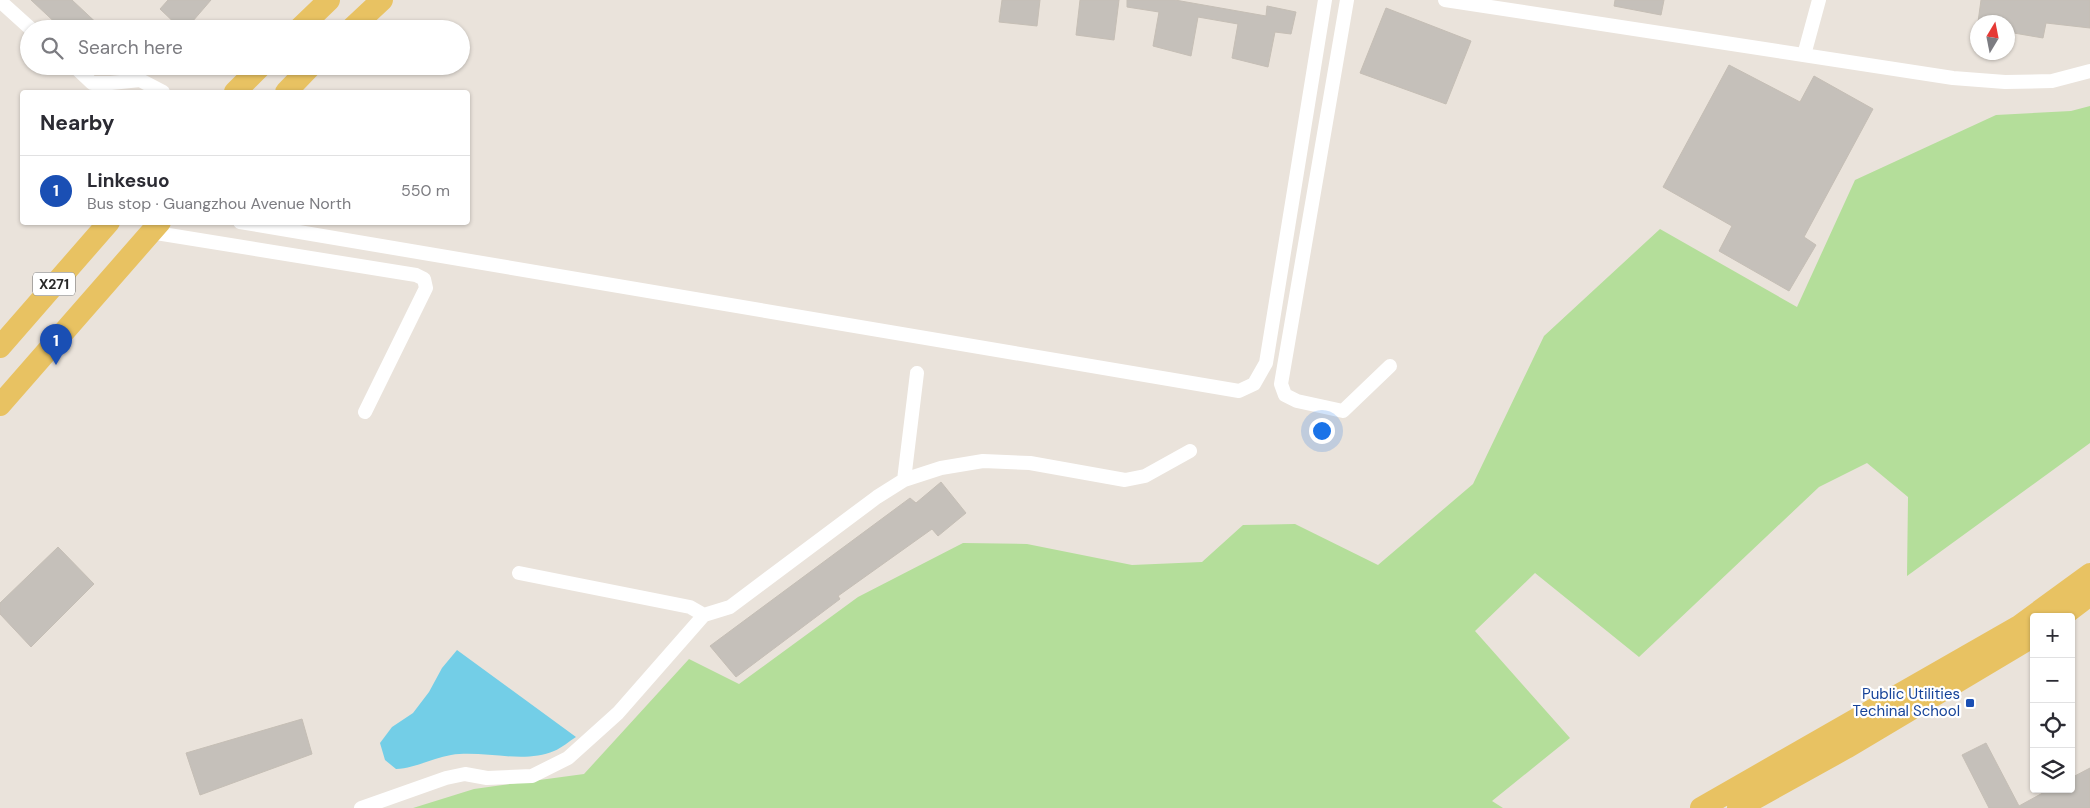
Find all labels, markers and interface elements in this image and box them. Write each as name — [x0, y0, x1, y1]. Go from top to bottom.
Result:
north arrow — [1970, 15, 2015, 60]
search box — [20, 20, 470, 75]
icon: search — [38, 34, 66, 62]
text: Search here — [78, 35, 183, 60]
text: Nearby — [40, 109, 114, 137]
text: Linkesuo — [87, 168, 170, 193]
text: 1 — [53, 180, 59, 201]
text: 550 m — [401, 180, 450, 201]
text: Bus stop · Guangzhou Avenue North — [87, 193, 351, 214]
road number: X271 — [33, 272, 75, 296]
pin: 1 — [40, 324, 72, 365]
your location — [1309, 418, 1335, 444]
map controls — [2030, 613, 2075, 793]
button: + — [2030, 613, 2075, 658]
button: − — [2030, 658, 2075, 703]
place label: Public Utilities Techinal School — [1852, 684, 1960, 721]
marker: Public Utilities Techinal School — [1964, 697, 1976, 709]
button: locate — [2030, 703, 2075, 748]
button: layers — [2030, 748, 2075, 793]

